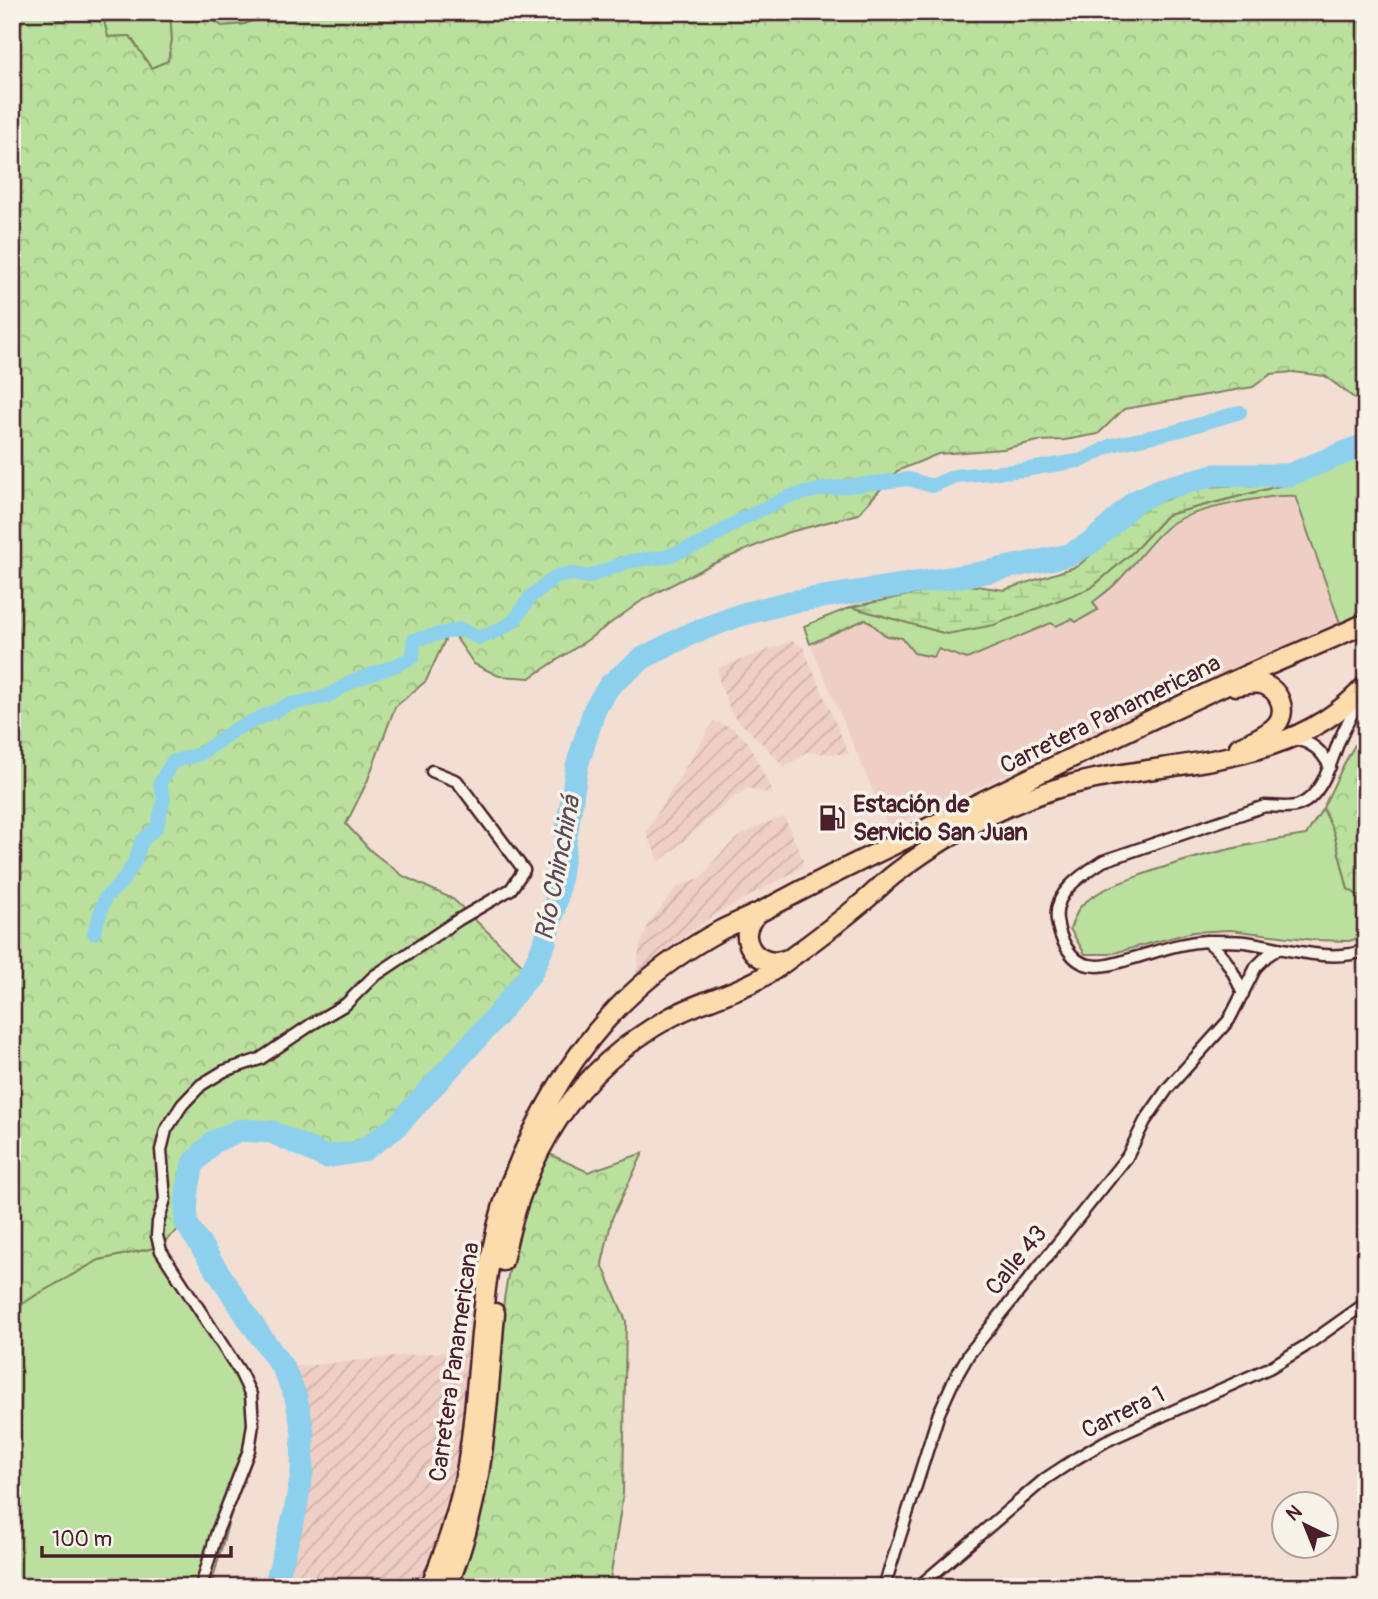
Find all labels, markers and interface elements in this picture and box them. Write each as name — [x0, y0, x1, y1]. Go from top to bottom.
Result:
street label: Carretera Panamericana — [995, 648, 1225, 780]
place label: Estación de Servicio San Juan — [853, 790, 1028, 847]
water label: Río Chinchiná — [528, 791, 588, 943]
fuel station icon: Estación de Servicio San Juan — [817, 803, 847, 833]
street label: Calle 43 — [979, 1219, 1053, 1301]
street label: Carretera Panamericana — [423, 1240, 486, 1484]
street label: Carrera 1 — [1077, 1380, 1169, 1445]
north arrow — [1270, 1490, 1340, 1560]
text: N — [1281, 1500, 1307, 1526]
scale bar — [42, 1515, 231, 1559]
text: 100 m — [52, 1526, 112, 1553]

